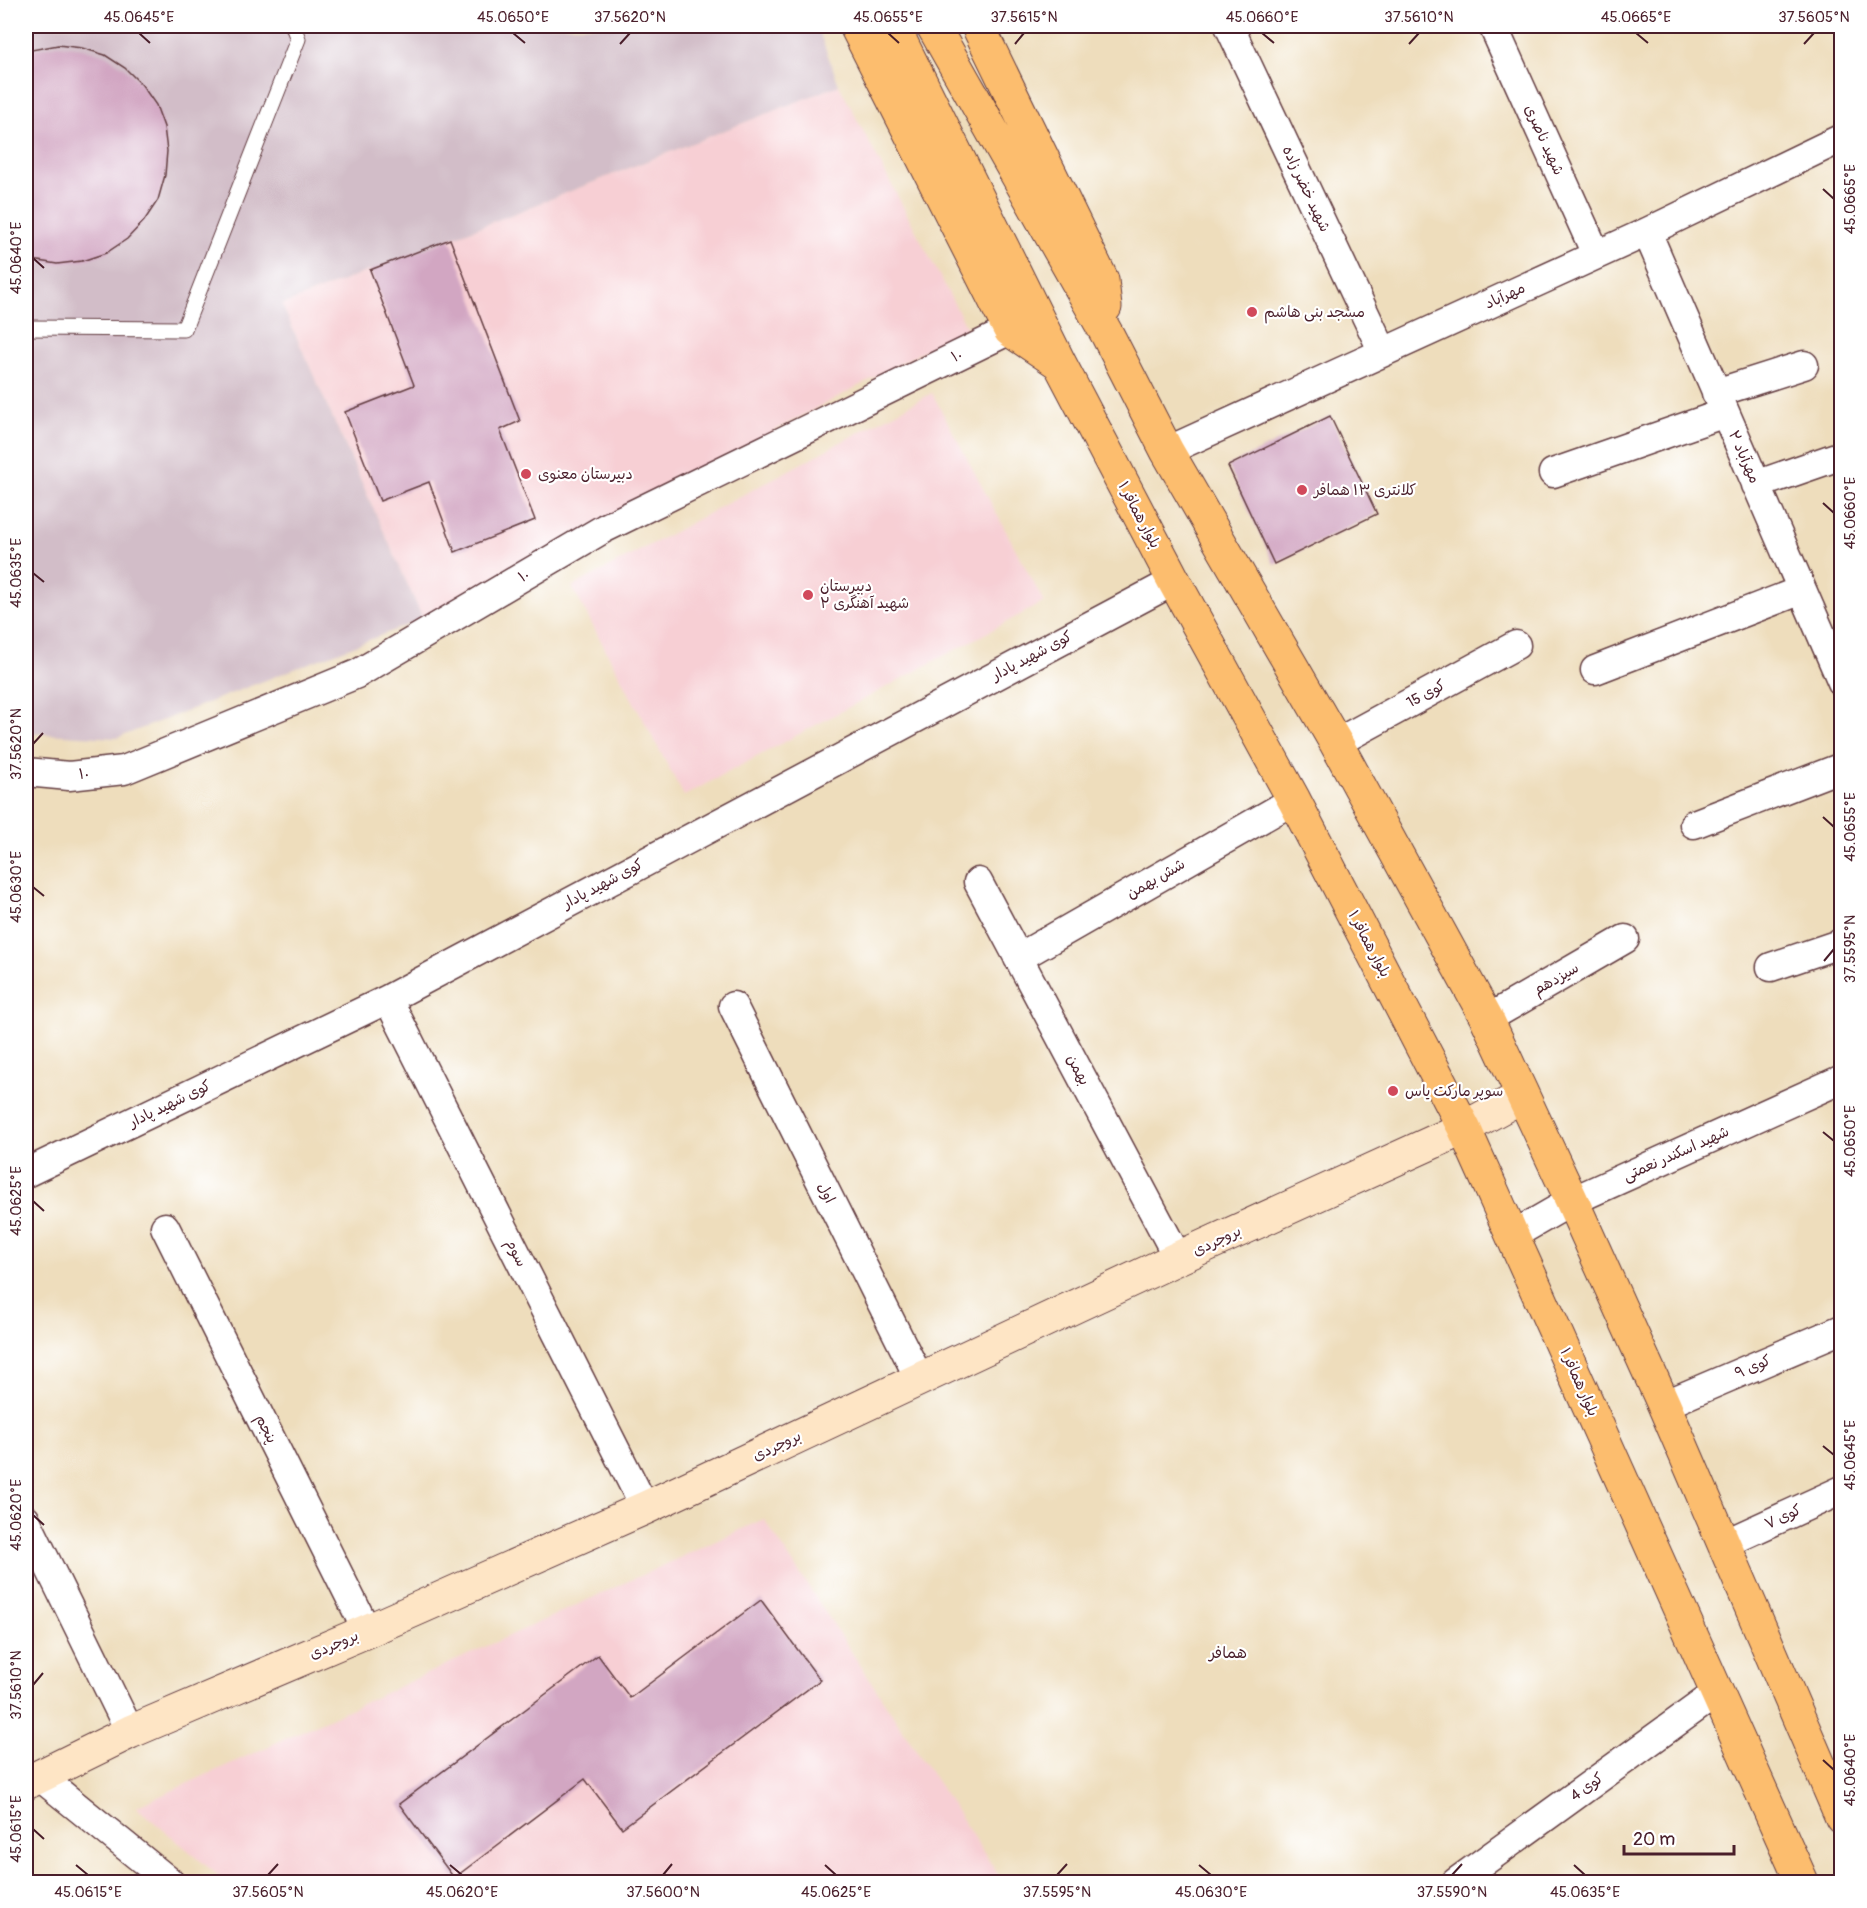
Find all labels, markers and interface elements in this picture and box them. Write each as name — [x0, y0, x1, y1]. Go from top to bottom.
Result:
text: 45.0645°E — [104, 8, 174, 27]
text: 45.0650°E — [477, 8, 549, 27]
text: 37.5620°N — [594, 8, 666, 27]
text: 45.0655°E — [853, 8, 923, 27]
text: 37.5615°N — [990, 8, 1058, 27]
text: 45.0660°E — [1226, 8, 1298, 27]
text: 37.5610°N — [1384, 8, 1454, 27]
text: 45.0665°E — [1601, 8, 1671, 27]
text: 37.5605°N — [1778, 8, 1850, 27]
street label: شهید ناصری — [1520, 102, 1568, 178]
street label: شهید خضر زاده — [1278, 143, 1334, 235]
text: 45.0665°E — [1841, 164, 1860, 234]
text: 45.0640°E — [7, 222, 26, 294]
street label: مهرآباد — [1482, 278, 1528, 314]
place label: مسجد بنی هاشم — [1264, 303, 1365, 324]
marker: مسجد بنی هاشم — [1245, 305, 1259, 319]
street label: ۱۰ — [948, 345, 966, 367]
street label: مهرآباد ۲ — [1724, 428, 1764, 486]
place label: دبیرستان معنوی — [538, 465, 633, 484]
marker: دبیرستان معنوی — [519, 467, 533, 481]
text: 45.0660°E — [1841, 477, 1860, 549]
street label: بلوار همافر ۱ — [1113, 478, 1165, 552]
place label: کلانتری ۱۳ همافر — [1312, 481, 1416, 500]
marker: کلانتری ۱۳ همافر — [1295, 483, 1309, 497]
text: 45.0635°E — [7, 538, 26, 608]
street label: ۱۰ — [515, 565, 533, 587]
place label: دبیرستان شهید آهنگری ۲ — [820, 577, 909, 613]
marker: دبیرستان شهید آهنگری ۲ — [801, 588, 815, 602]
street label: کوی شهید پادار — [987, 627, 1076, 686]
street label: کوی 15 — [1403, 676, 1449, 712]
text: 37.5620°N — [7, 708, 26, 780]
street label: ۱۰ — [78, 764, 90, 784]
text: 45.0655°E — [1841, 792, 1860, 862]
text: 45.0630°E — [7, 851, 26, 923]
street label: کوی شهید پادار — [558, 855, 647, 914]
street label: شش بهمن — [1123, 855, 1189, 903]
street label: بلوار همافر ۱ — [1343, 907, 1395, 981]
text: 37.5595°N — [1841, 915, 1860, 983]
street label: سیزدهم — [1530, 958, 1583, 1001]
street label: بهمن — [1062, 1051, 1094, 1089]
street label: کوی شهید پادار — [125, 1076, 214, 1132]
place label: سوپر مارکت یاس — [1405, 1082, 1503, 1101]
marker: سوپر مارکت یاس — [1386, 1084, 1400, 1098]
text: 45.0650°E — [1841, 1105, 1860, 1177]
street label: شهید اسکندر نعمتی — [1620, 1122, 1732, 1186]
text: 45.0625°E — [7, 1166, 26, 1236]
street label: اول — [813, 1179, 839, 1207]
street label: بروجردی — [1190, 1222, 1244, 1260]
street label: سوم — [499, 1236, 531, 1271]
street label: بلوار همافر ۱ — [1555, 1345, 1603, 1419]
street label: کوی ۹ — [1732, 1351, 1774, 1383]
street label: پنجم — [249, 1411, 281, 1448]
text: 45.0645°E — [1841, 1420, 1860, 1490]
street label: بروجردی — [750, 1427, 804, 1465]
text: 45.0620°E — [7, 1479, 26, 1551]
street label: کوی ۷ — [1762, 1500, 1804, 1534]
street label: بروجردی — [307, 1626, 361, 1664]
district label: همافر — [1207, 1643, 1247, 1663]
text: 37.5610°N — [7, 1650, 26, 1720]
text: 45.0640°E — [1841, 1734, 1860, 1806]
street label: کوی 4 — [1567, 1769, 1607, 1805]
text: 45.0615°E — [7, 1795, 26, 1863]
scale bar — [1624, 1818, 1734, 1856]
text: 20 m — [1633, 1828, 1675, 1851]
text: 45.0615°E — [54, 1883, 122, 1902]
text: 37.5605°N — [232, 1883, 304, 1902]
text: 45.0620°E — [426, 1883, 498, 1902]
text: 37.5600°N — [626, 1883, 700, 1902]
text: 45.0625°E — [801, 1883, 871, 1902]
text: 37.5595°N — [1023, 1883, 1091, 1902]
text: 45.0630°E — [1175, 1883, 1247, 1902]
text: 37.5590°N — [1417, 1883, 1487, 1902]
text: 45.0635°E — [1550, 1883, 1620, 1902]

